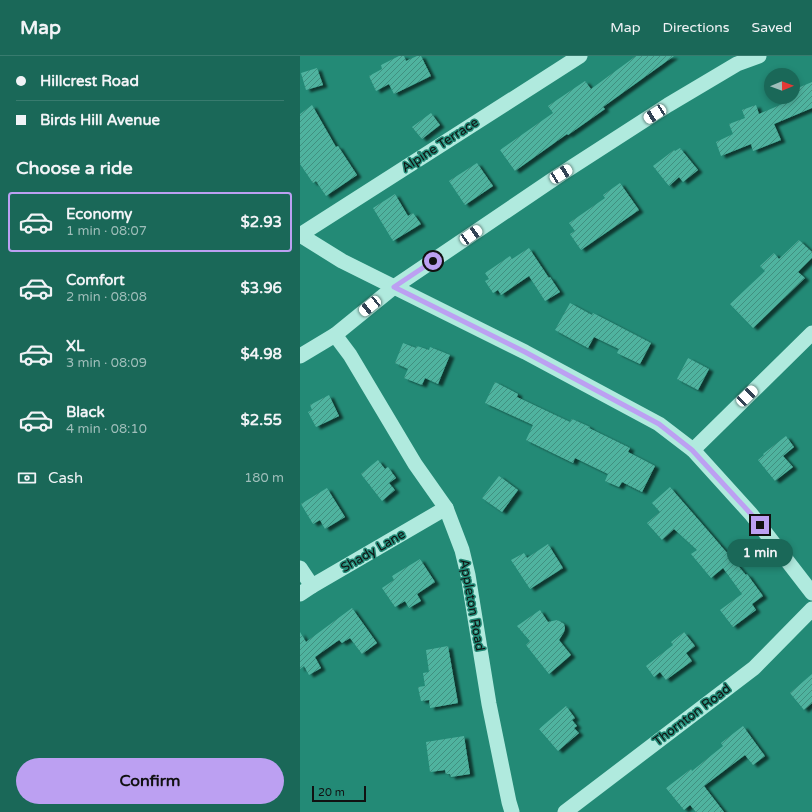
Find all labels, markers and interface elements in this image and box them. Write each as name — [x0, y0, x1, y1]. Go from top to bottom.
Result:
text: Map — [20, 17, 61, 39]
text: Map — [610, 19, 641, 36]
text: Directions — [663, 19, 730, 36]
text: Saved — [752, 19, 792, 36]
north arrow — [764, 68, 800, 104]
map controls — [764, 68, 800, 104]
text: Hillcrest Road — [40, 72, 139, 90]
car — [642, 102, 668, 126]
text: Birds Hill Avenue — [40, 111, 160, 129]
street label: Alpine Terrace — [398, 114, 482, 176]
text: Choose a ride — [16, 157, 133, 179]
car — [548, 163, 574, 185]
icon: car — [18, 204, 54, 240]
text: Economy — [66, 205, 132, 223]
text: $2.93 — [241, 213, 282, 231]
text: 1 min · 08:07 — [66, 223, 147, 239]
car — [458, 223, 484, 247]
route start — [424, 252, 442, 270]
icon: car — [18, 270, 54, 306]
text: Comfort — [66, 271, 125, 289]
text: $3.96 — [241, 279, 282, 297]
text: 2 min · 08:08 — [66, 289, 147, 305]
car — [357, 294, 383, 318]
icon: car — [18, 336, 54, 372]
text: XL — [66, 337, 85, 355]
text: $4.98 — [241, 345, 282, 363]
text: 3 min · 08:09 — [66, 355, 147, 371]
car — [734, 383, 760, 409]
icon: car — [18, 402, 54, 438]
text: Black — [66, 403, 105, 421]
text: $2.55 — [241, 411, 282, 429]
text: 4 min · 08:10 — [66, 421, 147, 437]
icon: cash — [16, 467, 38, 489]
text: Cash — [48, 469, 83, 487]
text: 180 m — [244, 470, 284, 486]
route end — [751, 516, 769, 534]
street label: Shady Lane — [338, 526, 408, 576]
callout: 1 min — [727, 539, 793, 567]
text: 1 min — [743, 545, 777, 561]
street label: Appleton Road — [456, 558, 488, 652]
street label: Thornton Road — [650, 681, 734, 749]
button: Confirm — [16, 758, 284, 804]
scale bar — [312, 784, 366, 803]
text: 20 m — [318, 786, 345, 799]

